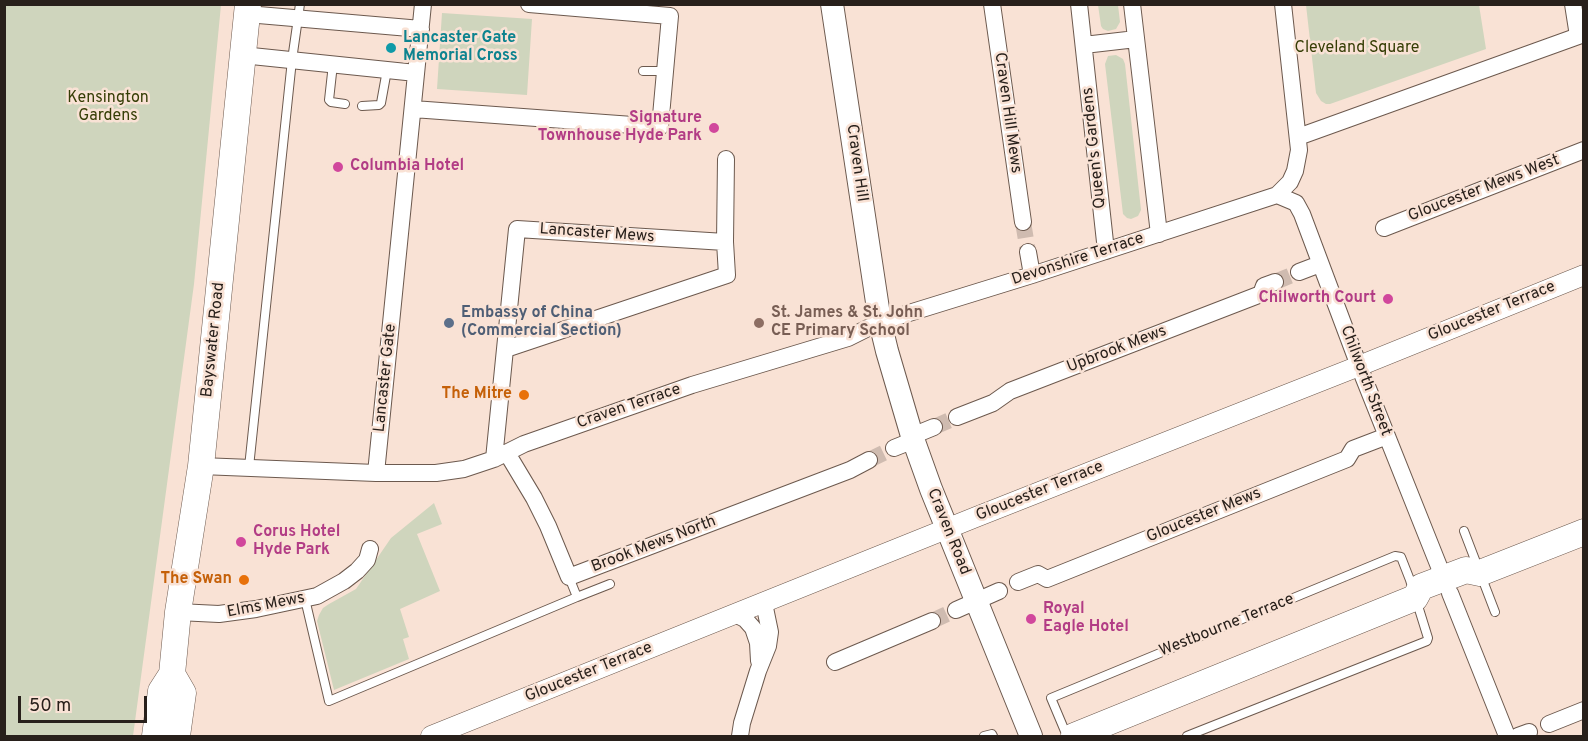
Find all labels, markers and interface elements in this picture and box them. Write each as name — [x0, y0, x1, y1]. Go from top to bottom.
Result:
place label: Lancaster Gate Memorial Cross — [403, 29, 518, 67]
park label: Cleveland Square — [1295, 39, 1419, 59]
marker: Lancaster Gate Memorial Cross — [384, 41, 398, 55]
street label: Craven Hill Mews — [989, 51, 1025, 175]
street label: Queen's Gardens — [1079, 86, 1111, 210]
park label: Kensington Gardens — [67, 89, 149, 127]
place label: Signature Townhouse Hyde Park — [538, 109, 702, 147]
marker: Signature Townhouse Hyde Park — [707, 121, 721, 135]
street label: Craven Hill — [841, 123, 871, 203]
street label: Gloucester Mews West — [1406, 151, 1562, 227]
place label: Columbia Hotel — [350, 157, 464, 177]
marker: Columbia Hotel — [331, 160, 345, 174]
street label: Lancaster Mews — [539, 220, 655, 248]
street label: Devonshire Terrace — [1009, 230, 1147, 290]
street label: Gloucester Terrace — [1425, 278, 1559, 346]
street label: Bayswater Road — [198, 281, 230, 399]
place label: Chilworth Court — [1258, 289, 1376, 309]
marker: Chilworth Court — [1381, 292, 1395, 306]
place label: Embassy of China (Commercial Section) — [461, 304, 622, 342]
place label: St. James & St. John CE Primary School — [771, 304, 923, 342]
marker: Embassy of China (Commercial Section) — [442, 316, 456, 330]
marker: St. James & St. John CE Primary School — [752, 316, 766, 330]
street label: Upbrook Mews — [1064, 322, 1170, 378]
street label: Lancaster Gate — [371, 323, 401, 433]
street label: Chilworth Street — [1335, 323, 1395, 439]
street label: Craven Terrace — [575, 380, 683, 434]
place label: The Mitre — [442, 385, 512, 405]
marker: The Mitre — [517, 388, 531, 402]
street label: Gloucester Terrace — [973, 458, 1107, 526]
street label: Gloucester Mews — [1144, 484, 1264, 548]
street label: Craven Road — [922, 486, 974, 578]
street label: Brook Mews North — [589, 512, 719, 578]
place label: Corus Hotel Hyde Park — [253, 523, 340, 561]
marker: Corus Hotel Hyde Park — [234, 535, 248, 549]
place label: The Swan — [160, 570, 232, 590]
marker: The Swan — [237, 573, 251, 587]
street label: Elms Mews — [225, 589, 307, 623]
street label: Westbourne Terrace — [1157, 590, 1297, 662]
place label: Royal Eagle Hotel — [1043, 600, 1129, 638]
marker: Royal Eagle Hotel — [1024, 612, 1038, 626]
street label: Gloucester Terrace — [522, 639, 656, 707]
scale bar — [21, 684, 150, 722]
text: 50 m — [29, 695, 71, 718]

